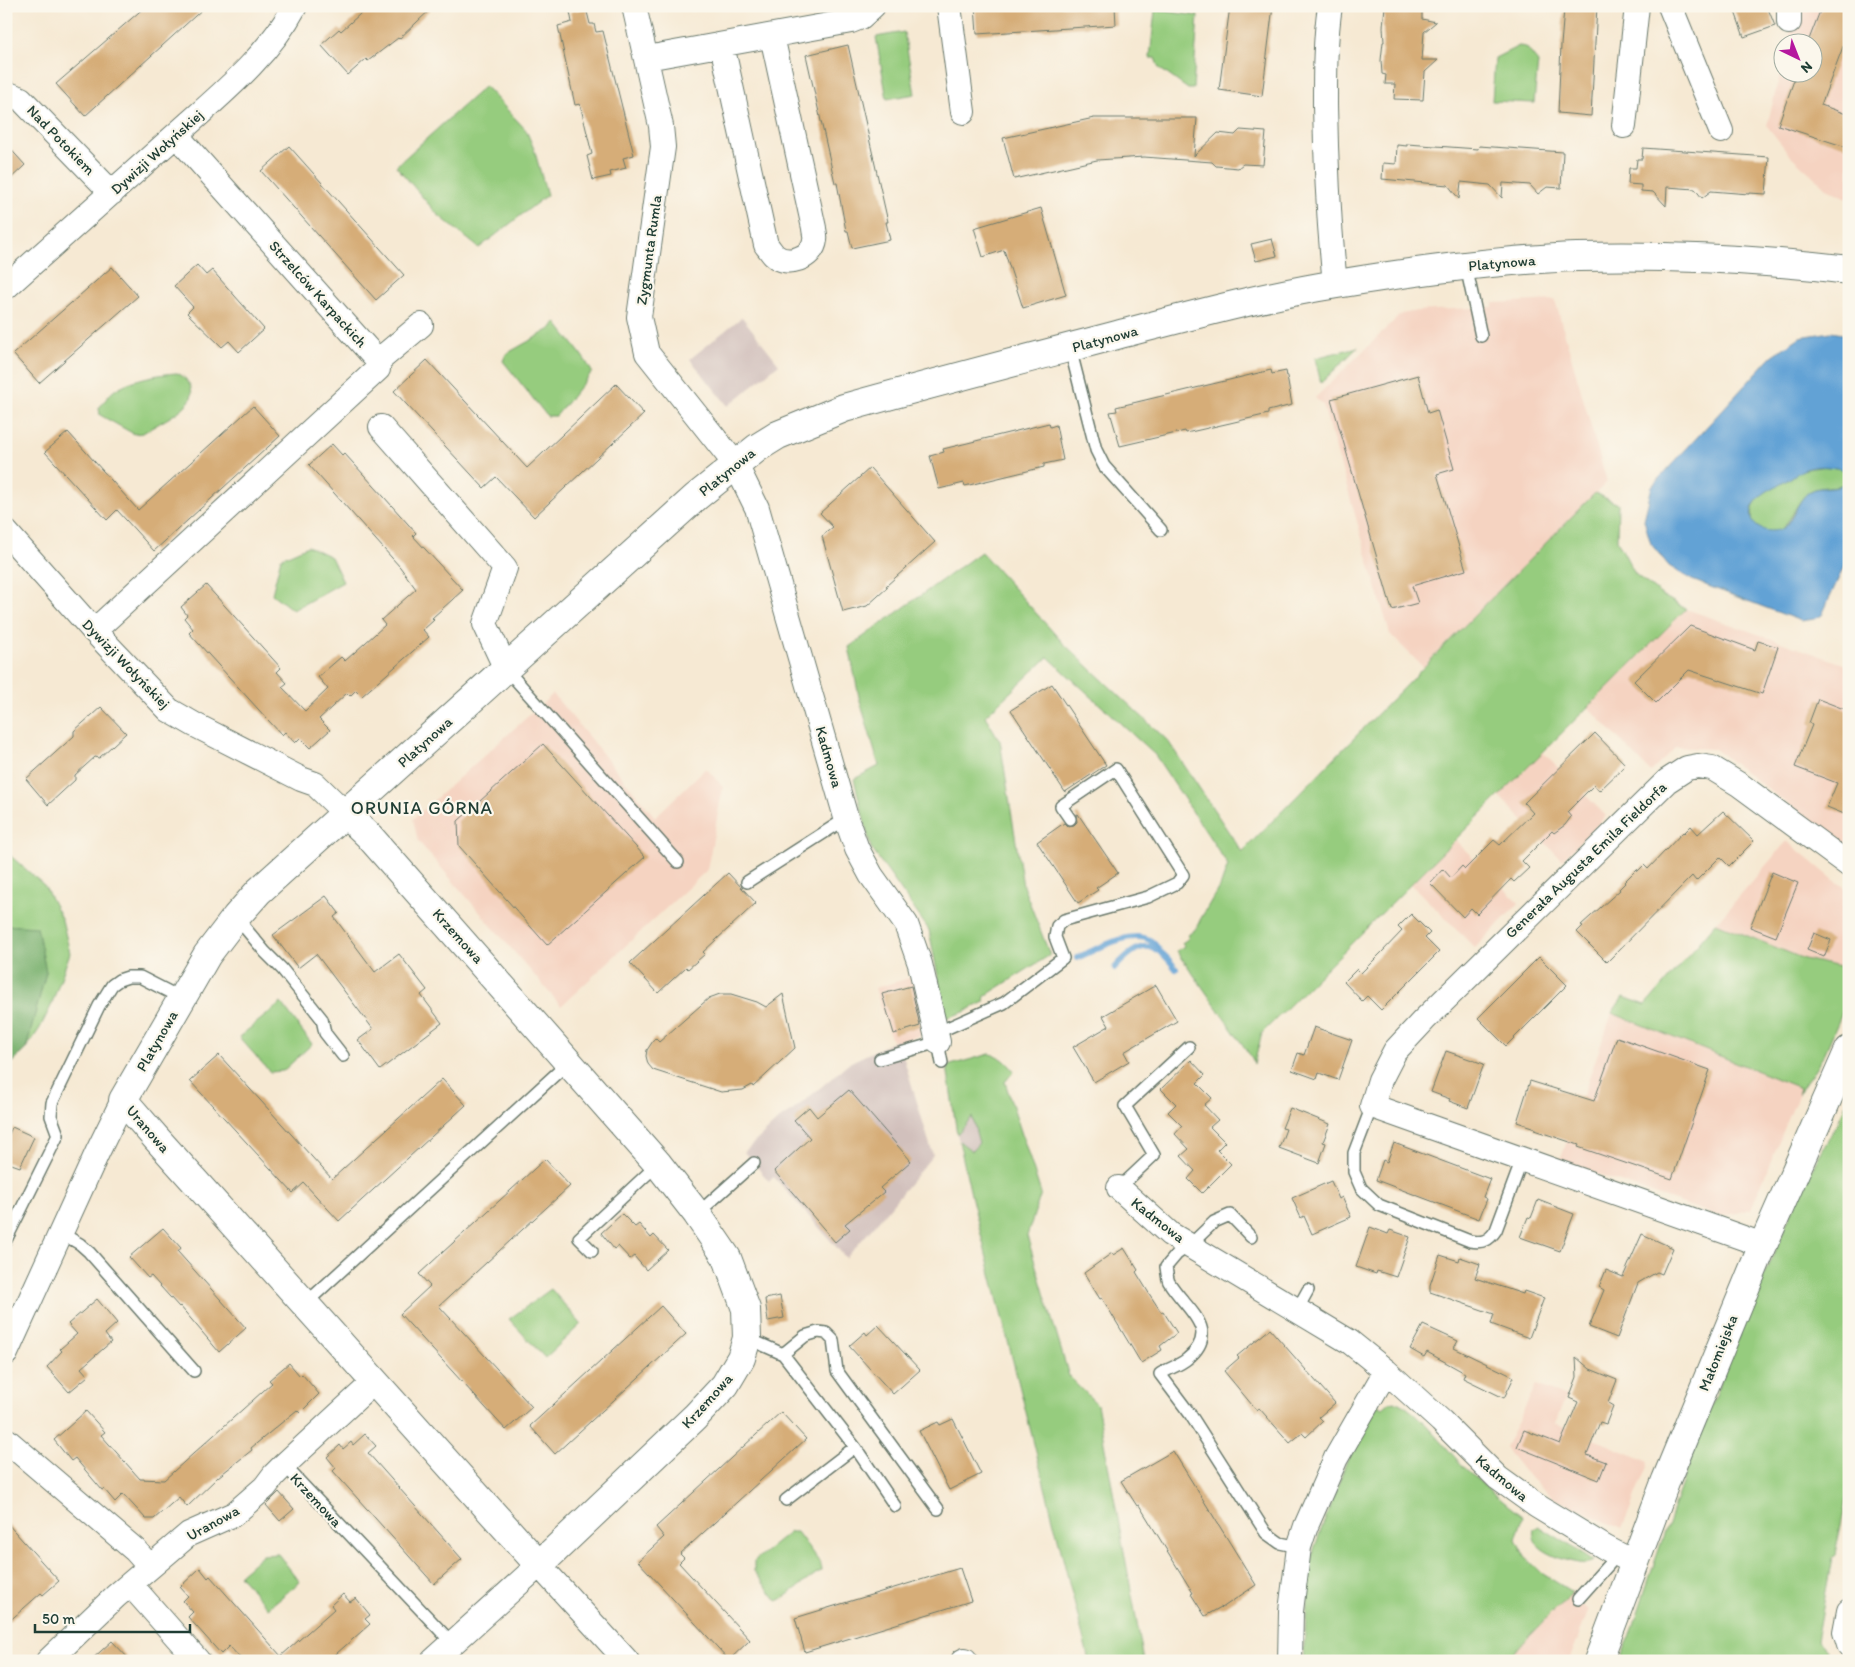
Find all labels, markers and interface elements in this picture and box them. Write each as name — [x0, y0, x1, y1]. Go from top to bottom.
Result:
north arrow — [1772, 32, 1822, 82]
text: N — [1797, 58, 1816, 77]
street label: Nad Potokiem — [23, 101, 99, 179]
street label: Dywizji Wołyńskiej — [107, 106, 207, 198]
street label: Zygmunta Rumla — [632, 194, 666, 306]
street label: Strzelców Karpackich — [265, 237, 371, 351]
street label: Platynowa — [1468, 251, 1537, 275]
street label: Platynowa — [1070, 322, 1140, 356]
street label: Platynowa — [695, 444, 759, 500]
street label: Dywizji Wołyńskiej — [78, 615, 174, 713]
street label: Platynowa — [394, 713, 456, 771]
street label: Kadmowa — [812, 724, 846, 790]
street label: Generała Augusta Emila Fieldorfa — [1502, 778, 1671, 942]
district label: ORUNIA GÓRNA — [351, 797, 493, 819]
street label: Krzemowa — [429, 905, 487, 967]
street label: Platynowa — [132, 1007, 182, 1075]
street label: Uranowa — [122, 1101, 174, 1157]
street label: Kadmowa — [1127, 1193, 1189, 1247]
street label: Małomiejska — [1695, 1312, 1742, 1394]
street label: Krzemowa — [678, 1370, 736, 1432]
street label: Kadmowa — [1472, 1451, 1532, 1505]
street label: Krzemowa — [286, 1469, 346, 1531]
street label: Uranowa — [184, 1501, 243, 1545]
scale bar — [35, 1602, 190, 1634]
text: 50 m — [42, 1610, 75, 1628]

